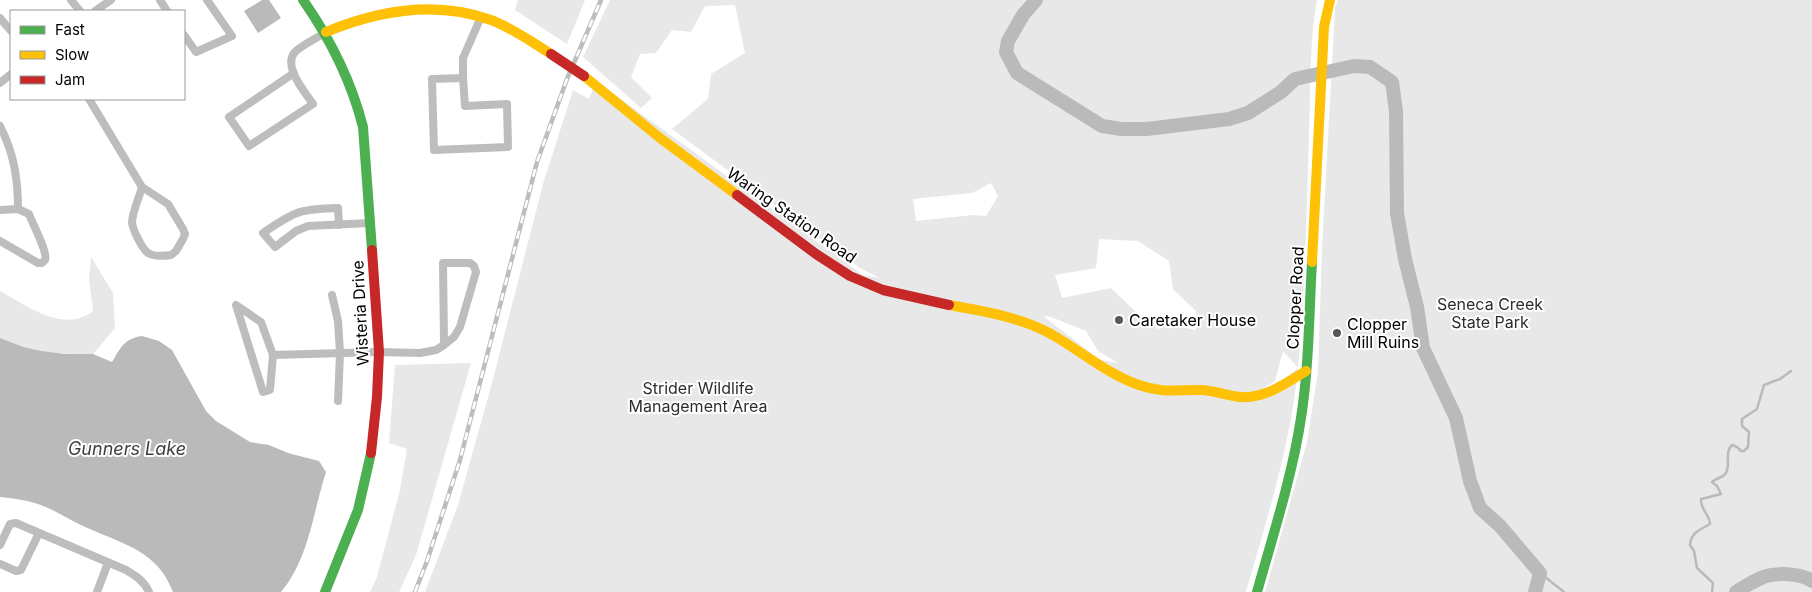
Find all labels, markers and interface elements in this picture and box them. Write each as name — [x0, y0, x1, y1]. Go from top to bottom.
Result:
legend — [10, 10, 185, 100]
text: Fast — [55, 20, 85, 39]
text: Slow — [55, 45, 89, 64]
text: Jam — [55, 70, 85, 89]
street label: Waring Station Road — [723, 163, 861, 267]
street label: Clopper Road — [1282, 246, 1308, 350]
street label: Wisteria Drive — [347, 260, 373, 366]
park label: Seneca Creek State Park — [1437, 294, 1543, 332]
place label: Caretaker House — [1129, 310, 1256, 330]
marker: Caretaker House — [1113, 314, 1125, 326]
place label: Clopper Mill Ruins — [1347, 314, 1419, 352]
marker: Clopper Mill Ruins — [1331, 327, 1343, 339]
park label: Strider Wildlife Management Area — [629, 378, 767, 416]
water label: Gunners Lake — [68, 438, 186, 459]

